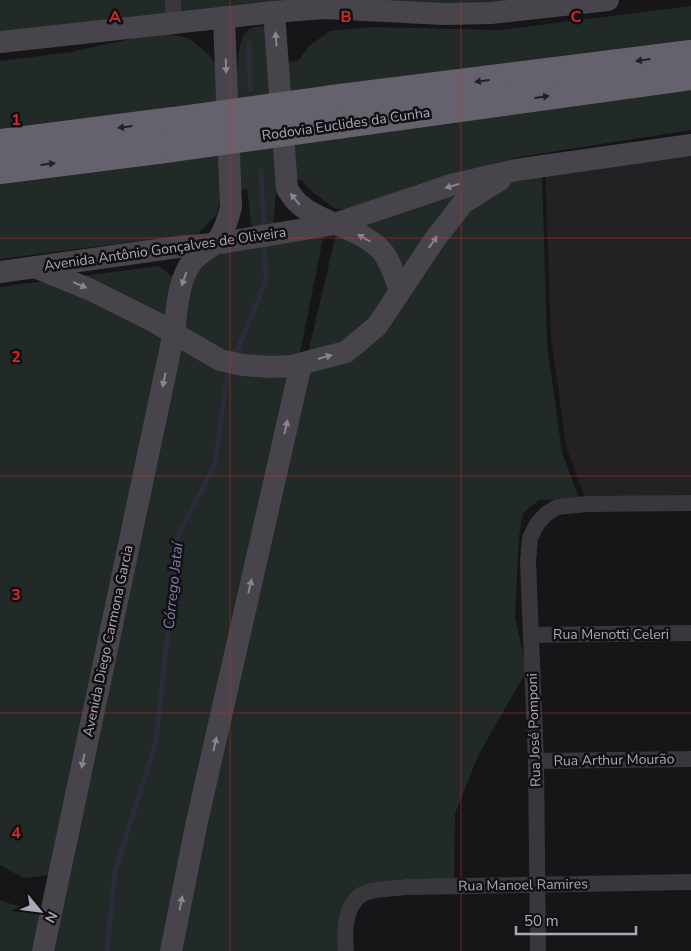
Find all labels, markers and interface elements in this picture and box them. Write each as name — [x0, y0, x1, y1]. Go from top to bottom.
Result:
text: A — [109, 6, 121, 28]
text: B — [340, 6, 352, 28]
text: C — [571, 6, 582, 28]
one-way arrow — [272, 31, 280, 47]
one-way arrow — [634, 57, 650, 65]
one-way arrow — [222, 58, 230, 74]
one-way arrow — [473, 77, 489, 85]
one-way arrow — [534, 93, 550, 101]
street label: Rodovia Euclides da Cunha — [261, 103, 431, 145]
text: 1 — [11, 109, 21, 131]
one-way arrow — [117, 123, 133, 131]
one-way arrow — [41, 160, 57, 168]
one-way arrow — [444, 182, 459, 190]
one-way arrow — [289, 192, 300, 205]
street label: Avenida Antônio Gonçalves de Oliveira — [43, 223, 287, 275]
one-way arrow — [356, 234, 371, 242]
one-way arrow — [428, 235, 438, 249]
one-way arrow — [180, 272, 187, 287]
one-way arrow — [72, 282, 87, 290]
text: 2 — [11, 346, 21, 368]
one-way arrow — [318, 353, 333, 361]
one-way arrow — [159, 372, 167, 388]
one-way arrow — [282, 420, 290, 435]
water label: Córrego Jataí — [159, 539, 188, 630]
street label: Avenida Diego Carmona Garcia — [78, 543, 138, 739]
one-way arrow — [246, 578, 254, 593]
text: 3 — [11, 584, 21, 606]
street label: Rua Menotti Celeri — [553, 625, 669, 644]
street label: Rua José Pomponi — [523, 673, 545, 787]
one-way arrow — [211, 737, 219, 752]
street label: Rua Arthur Mourão — [553, 749, 675, 771]
one-way arrow — [78, 754, 86, 770]
text: 4 — [11, 822, 21, 844]
street label: Rua Manoel Ramires — [458, 874, 588, 896]
north arrow — [15, 886, 65, 936]
one-way arrow — [177, 895, 185, 911]
scale bar — [516, 904, 636, 936]
text: N — [40, 908, 62, 926]
text: 50 m — [524, 911, 559, 931]

